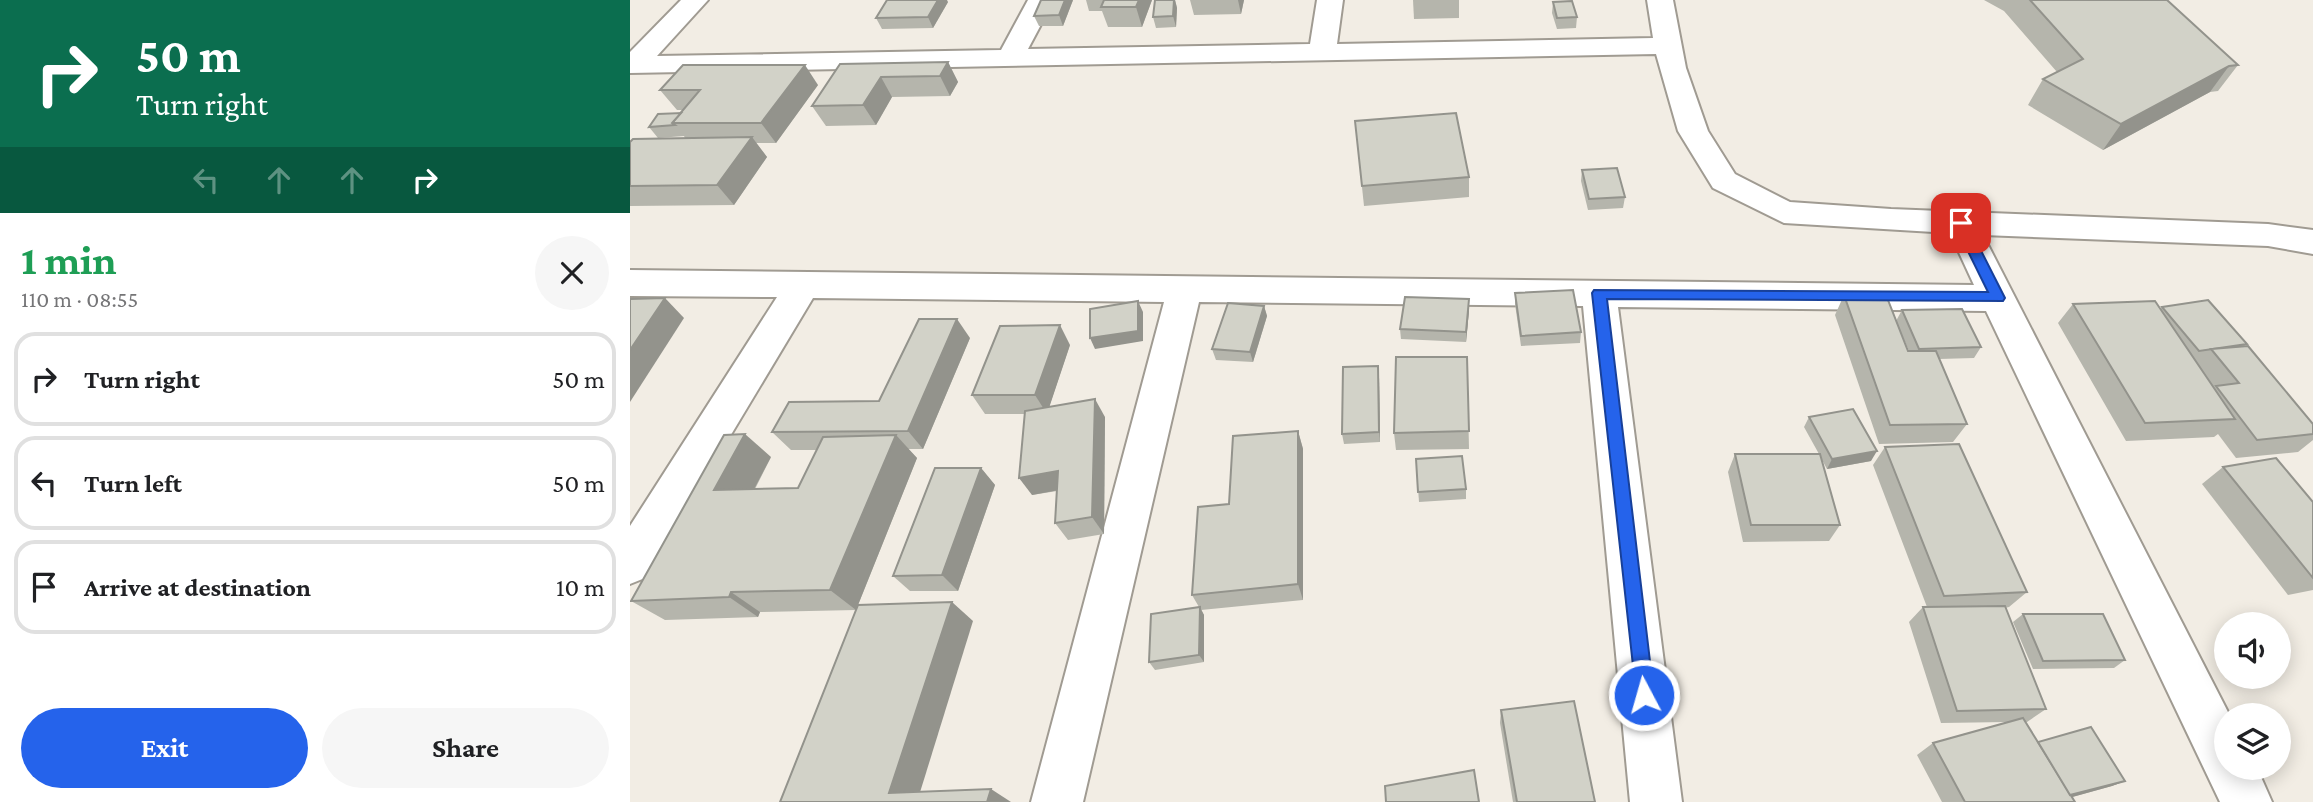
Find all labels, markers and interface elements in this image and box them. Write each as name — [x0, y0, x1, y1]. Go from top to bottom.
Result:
icon: right — [21, 28, 112, 119]
text: 50 m — [136, 28, 241, 83]
text: Turn right — [136, 86, 268, 122]
icon: left — [187, 161, 225, 199]
icon: ahead — [260, 161, 298, 199]
icon: ahead — [333, 161, 371, 199]
icon: right — [406, 161, 444, 199]
pin — [1931, 193, 1991, 253]
icon: arrive — [1942, 204, 1980, 242]
text: 1 min — [21, 236, 117, 283]
button: close — [535, 236, 609, 310]
text: 110 m · 08:55 — [21, 286, 138, 312]
icon: right — [25, 360, 63, 398]
text: Turn right — [84, 365, 200, 394]
text: 50 m — [552, 365, 605, 394]
icon: left — [25, 464, 63, 502]
text: Turn left — [84, 469, 182, 498]
text: 50 m — [552, 469, 605, 498]
icon: arrive — [25, 568, 63, 606]
text: Arrive at destination — [84, 573, 311, 602]
text: 10 m — [556, 573, 605, 602]
map controls — [2214, 612, 2291, 780]
button: sound — [2214, 612, 2291, 689]
position arrow — [1607, 658, 1681, 732]
button: layers — [2214, 703, 2291, 780]
button: Exit — [21, 708, 308, 788]
button: Share — [322, 708, 609, 788]

